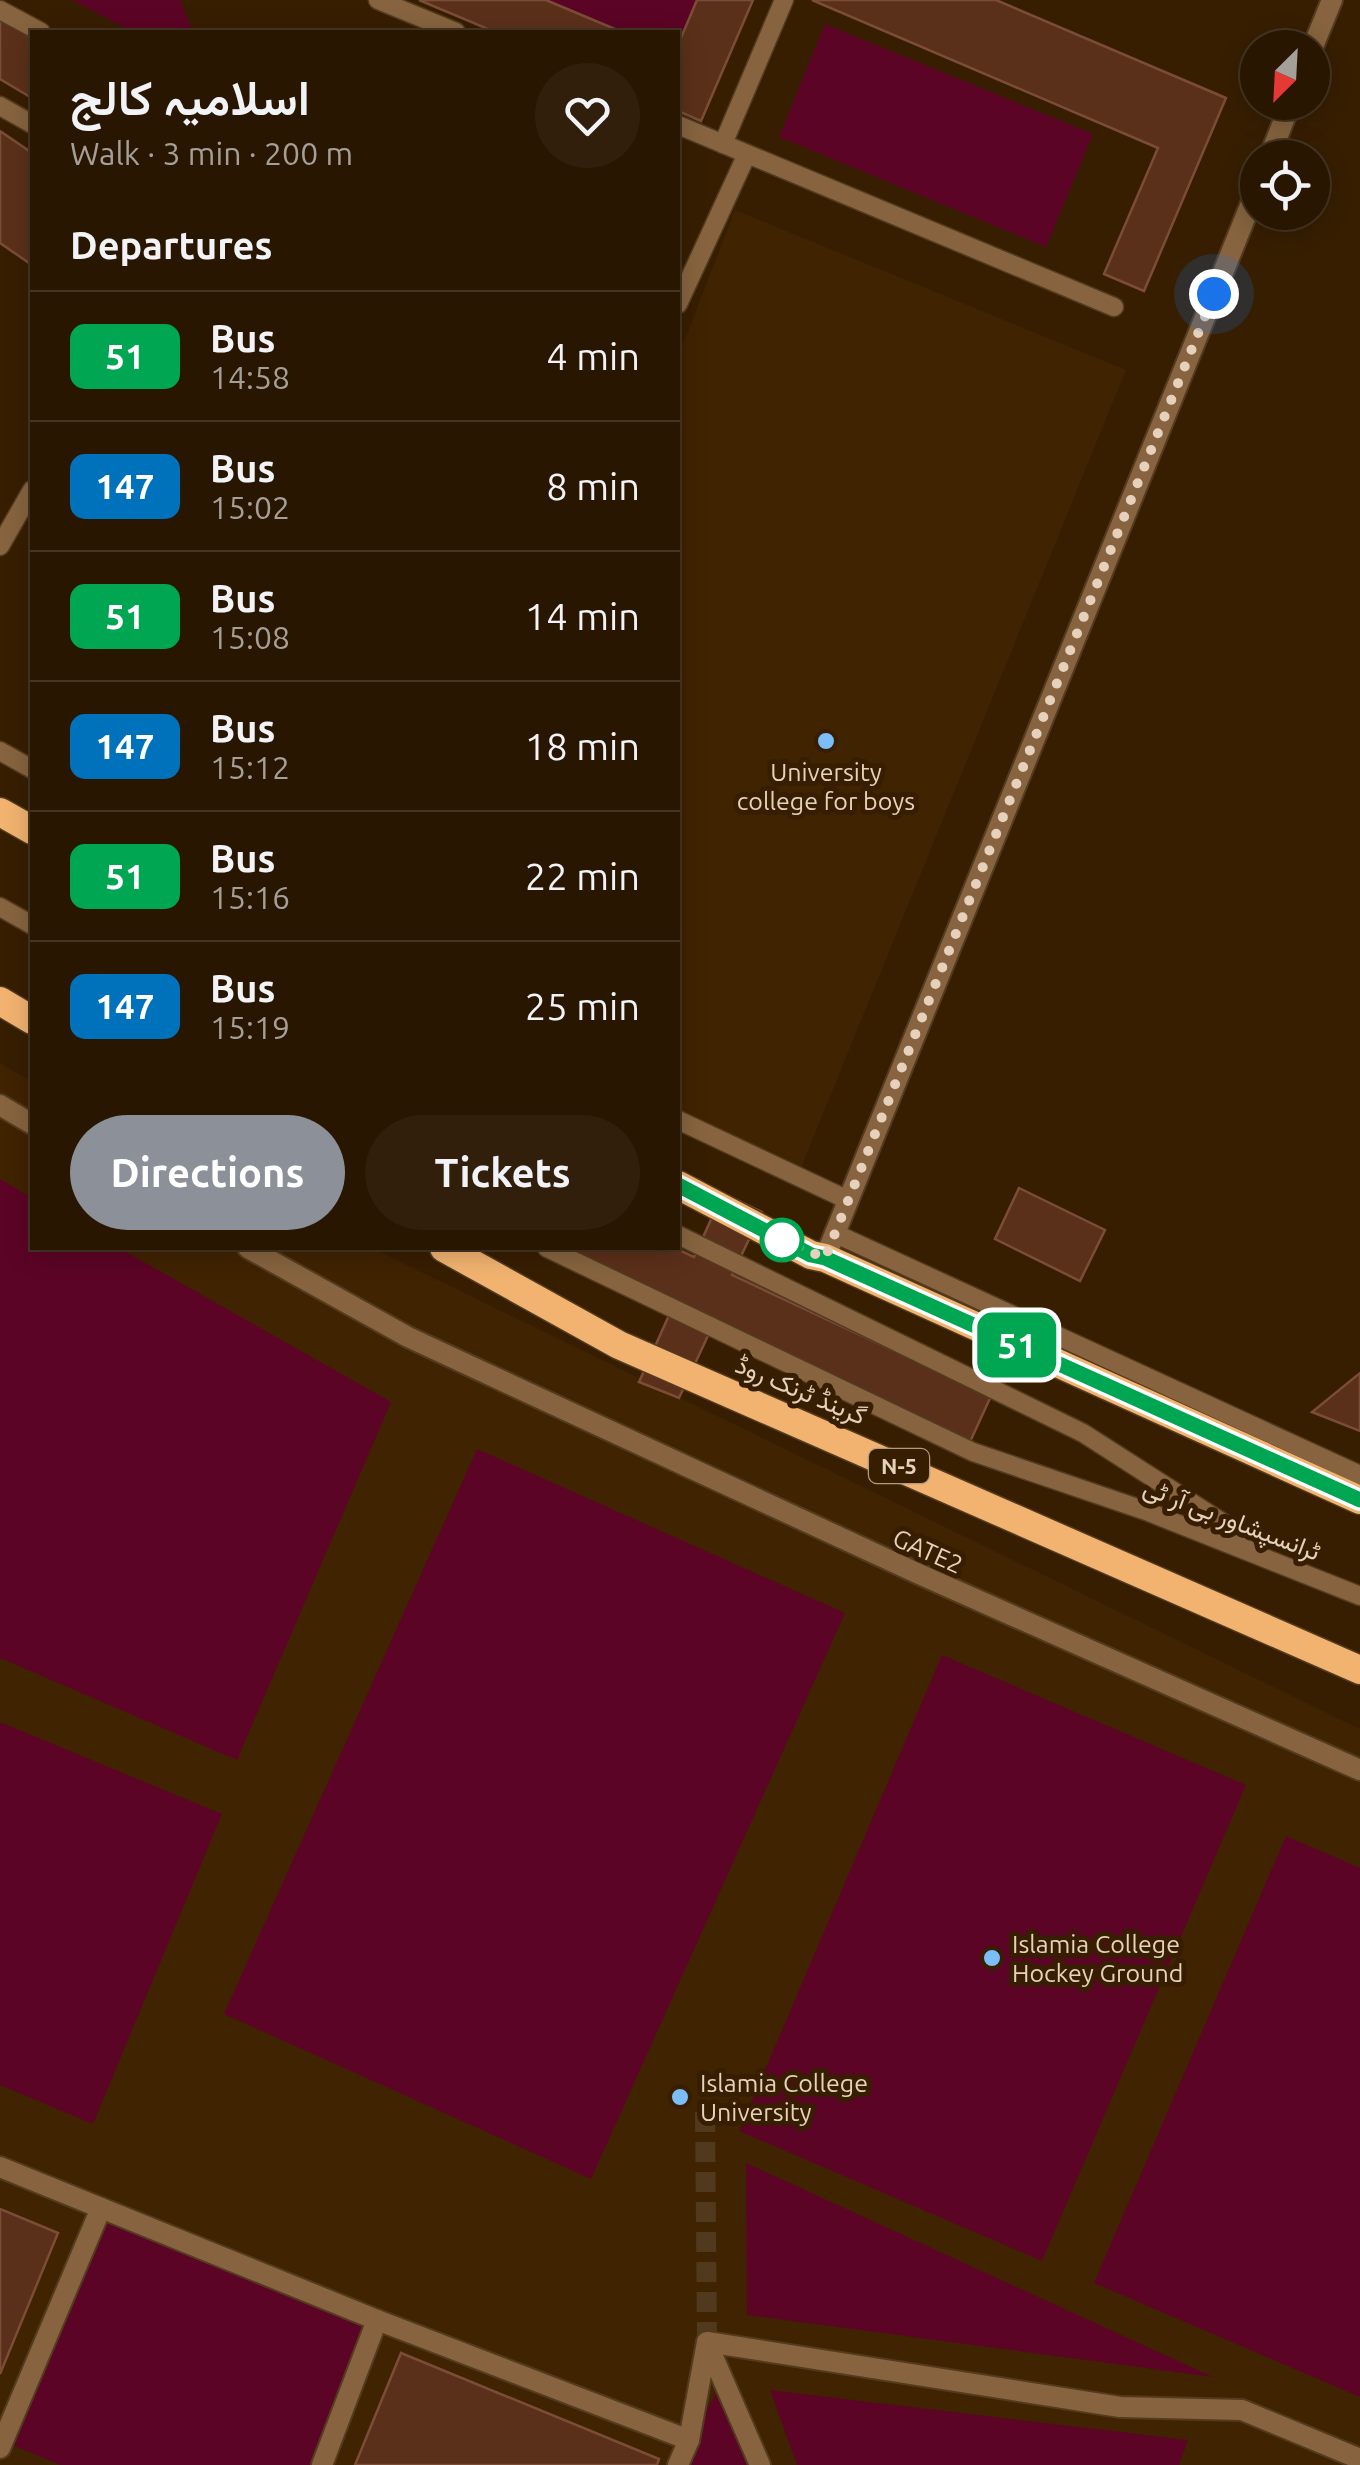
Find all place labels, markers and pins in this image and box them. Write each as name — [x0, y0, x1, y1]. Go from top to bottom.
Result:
marker: University college for boys — [815, 730, 837, 752]
place label: University college for boys — [737, 758, 915, 815]
unlabelled marker — [761, 1219, 803, 1261]
place label: Islamia College Hockey Ground — [1012, 1930, 1183, 1987]
marker: Islamia College Hockey Ground — [981, 1947, 1003, 1969]
place label: Islamia College University — [700, 2069, 868, 2126]
marker: Islamia College University — [669, 2086, 691, 2108]

